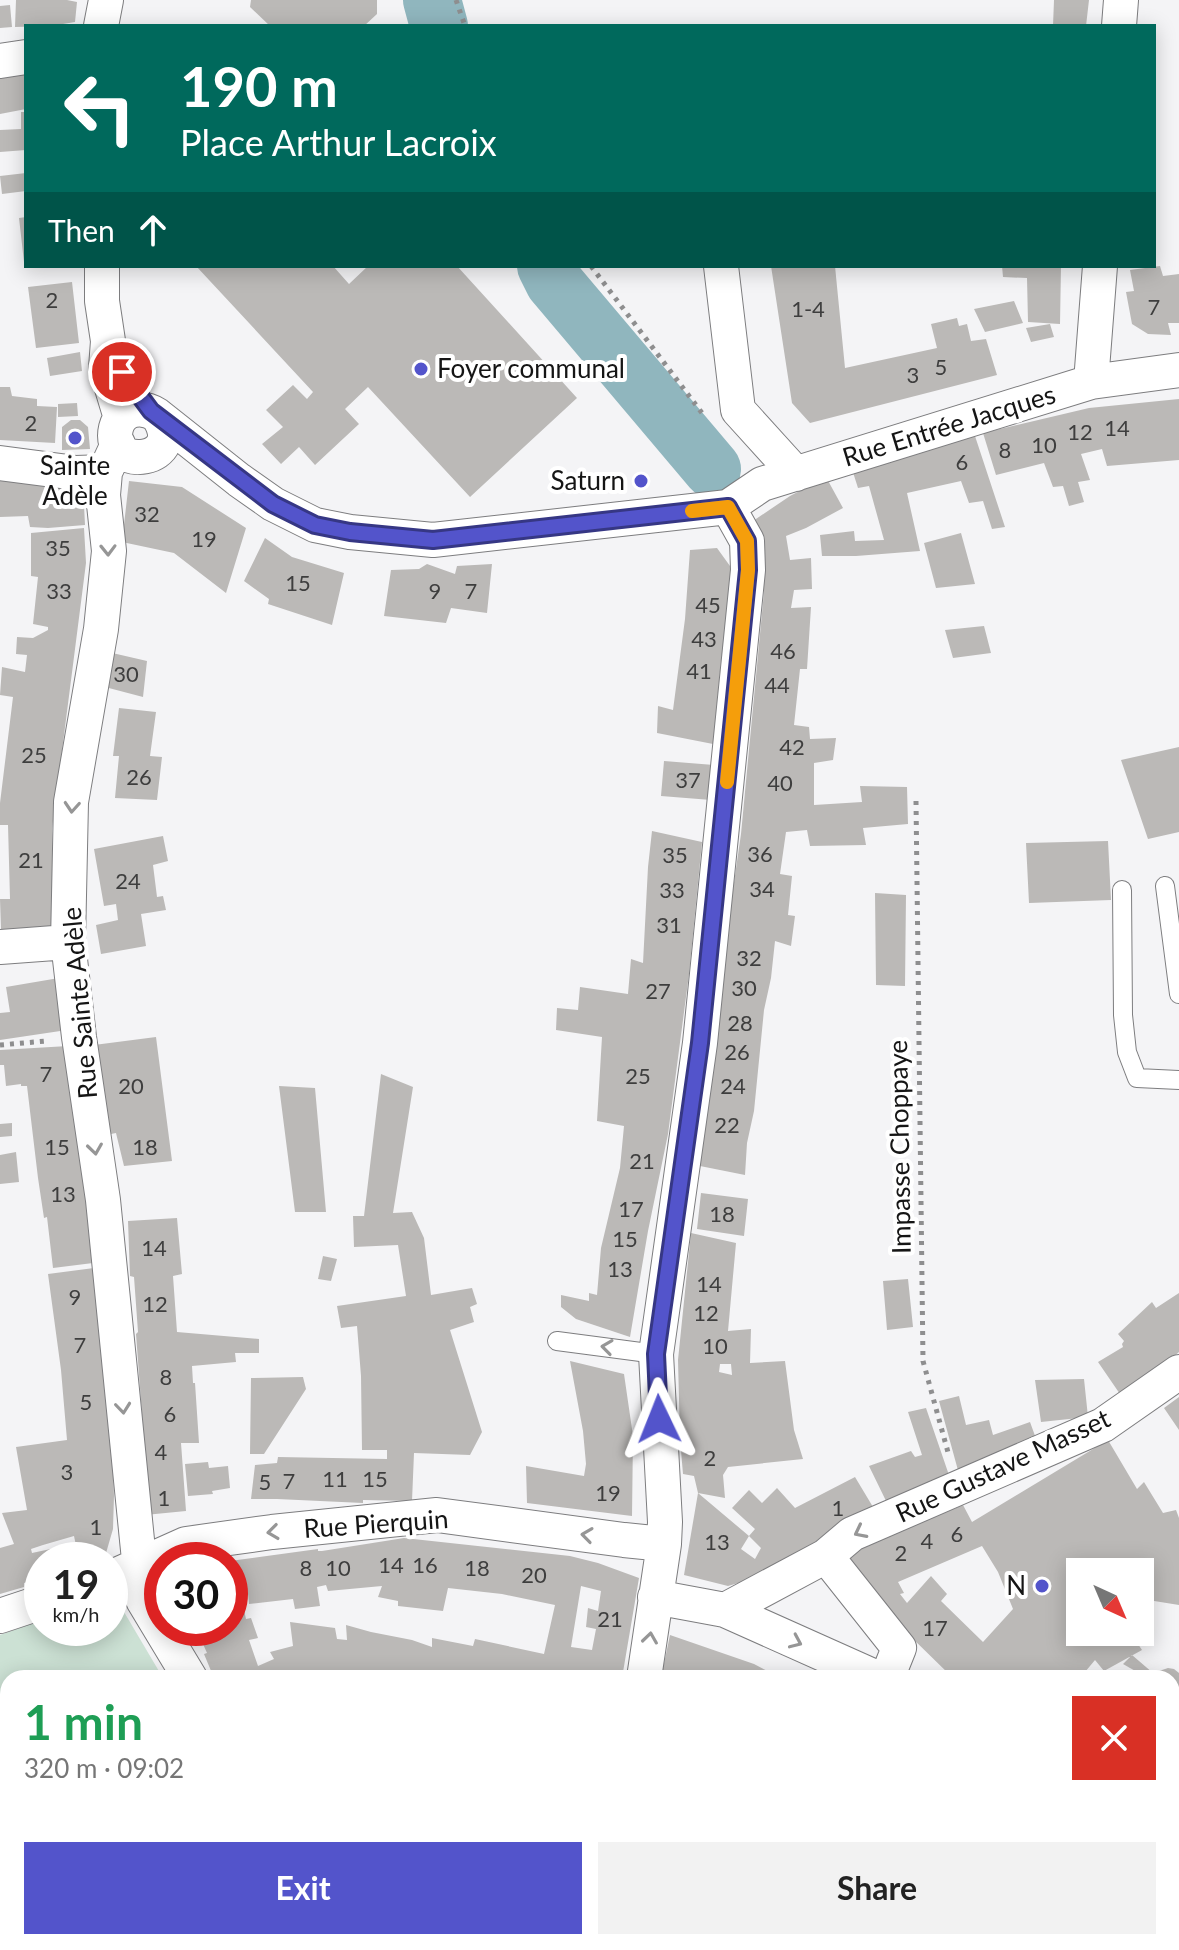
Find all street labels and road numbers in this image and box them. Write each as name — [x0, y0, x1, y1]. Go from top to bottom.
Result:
street label: Rue Entrée Jacques — [838, 377, 1059, 473]
street label: Rue Sainte Adèle — [55, 906, 103, 1100]
street label: Impasse Choppaye — [881, 1040, 917, 1254]
street label: Rue Gustave Masset — [890, 1401, 1115, 1529]
street label: Rue Pierquin — [303, 1502, 449, 1544]

